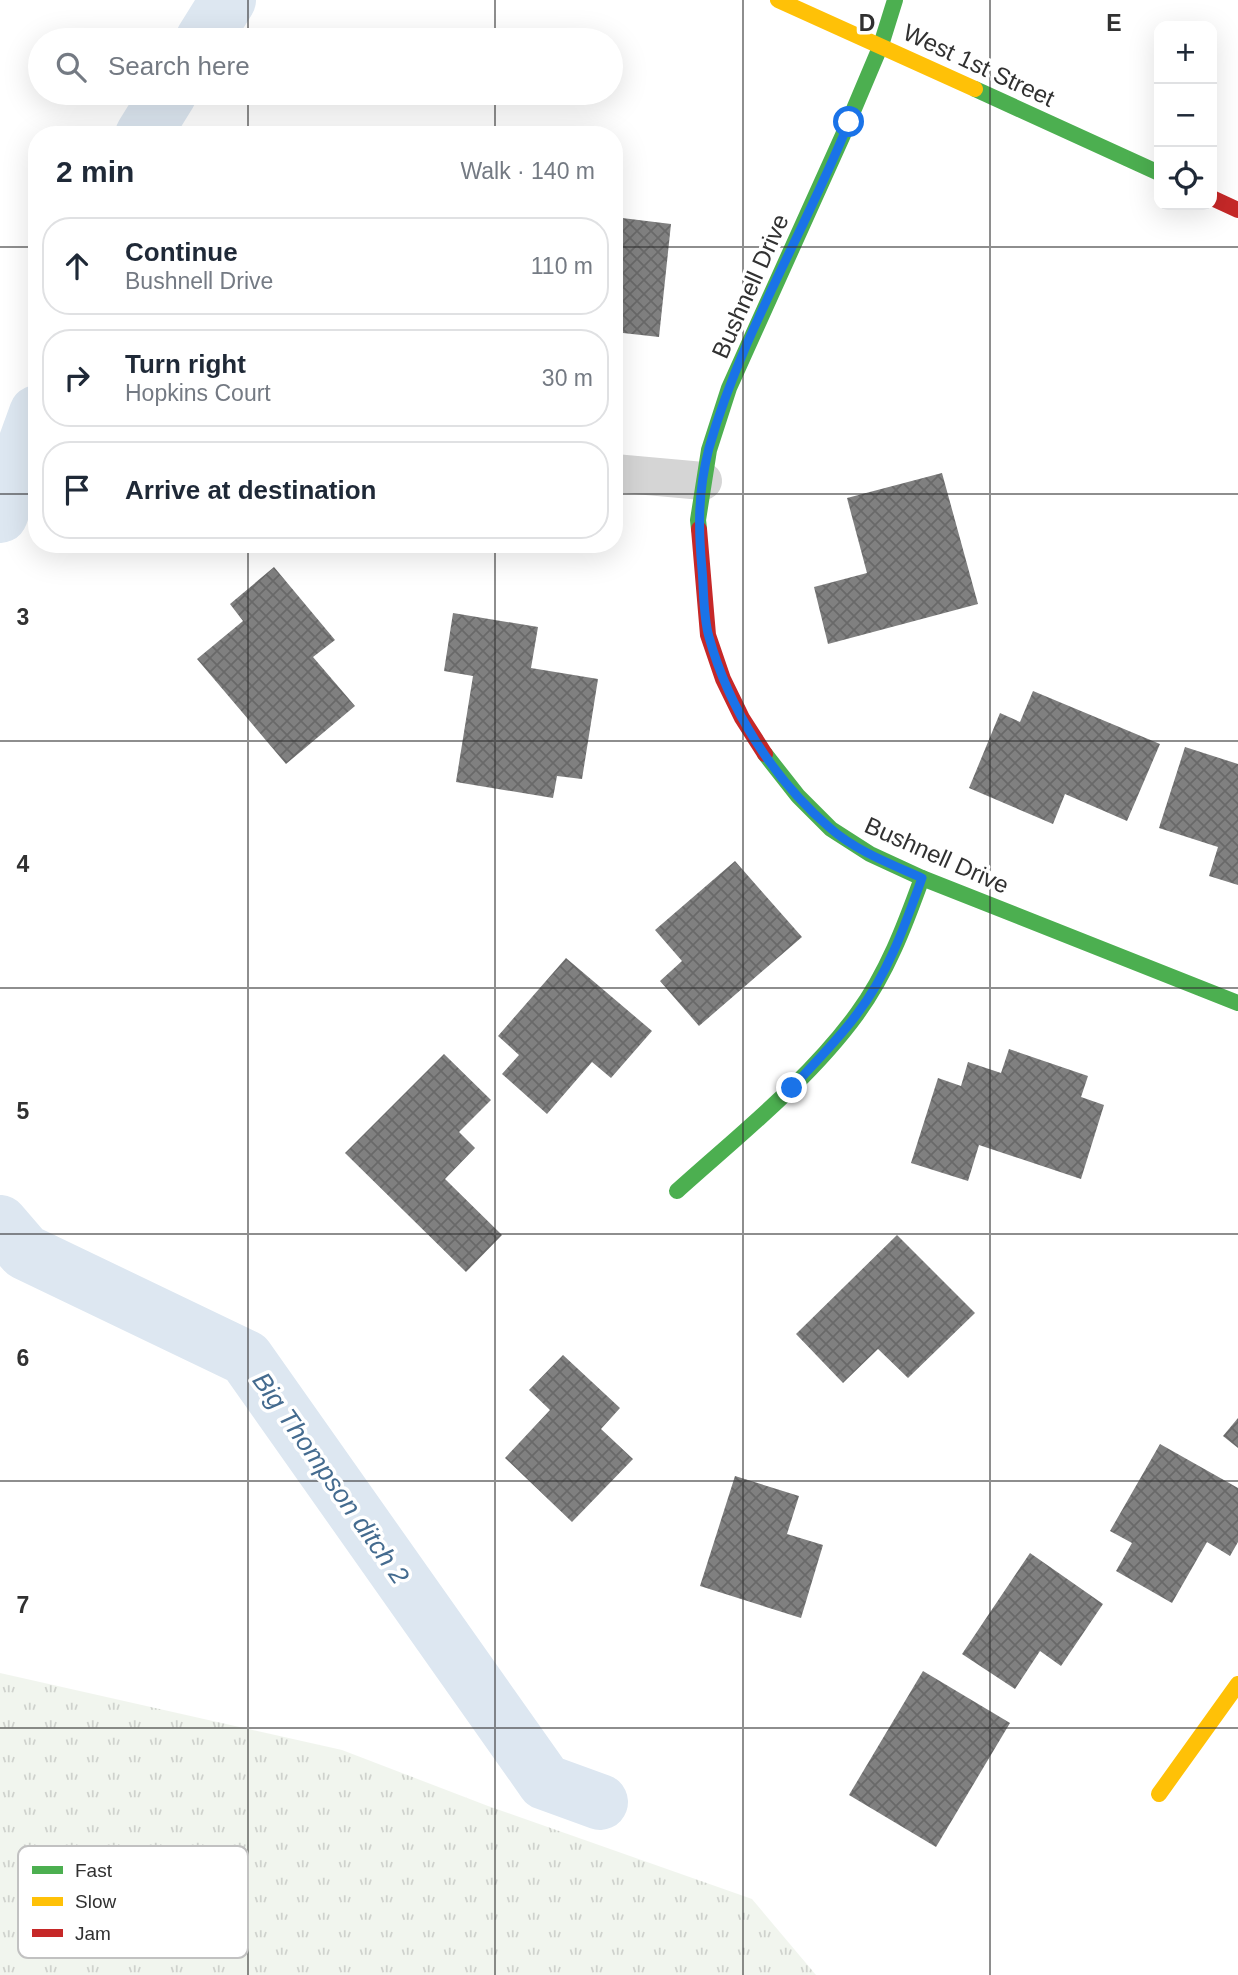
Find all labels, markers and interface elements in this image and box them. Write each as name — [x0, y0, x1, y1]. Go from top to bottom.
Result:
text: D — [859, 10, 875, 36]
text: E — [1106, 10, 1122, 36]
street label: West 1st Street — [899, 18, 1059, 112]
map controls — [1154, 21, 1217, 210]
button: + — [1154, 21, 1217, 84]
search box — [28, 28, 623, 105]
icon: search — [52, 48, 90, 86]
text: Search here — [108, 51, 250, 81]
button: − — [1154, 84, 1217, 147]
route start — [833, 106, 864, 137]
button: locate — [1154, 147, 1217, 210]
text: 2 min — [56, 155, 134, 188]
text: Walk · 140 m — [460, 158, 595, 184]
street label: Bushnell Drive — [706, 210, 794, 362]
text: Continue — [125, 237, 238, 267]
icon: ahead — [58, 247, 96, 285]
text: 110 m — [531, 253, 593, 279]
text: Bushnell Drive — [125, 268, 273, 294]
text: Turn right — [125, 349, 246, 379]
icon: right — [58, 359, 96, 397]
text: 30 m — [542, 365, 593, 391]
text: Hopkins Court — [125, 380, 271, 406]
icon: arrive — [58, 471, 96, 509]
text: Arrive at destination — [125, 475, 376, 505]
text: 3 — [17, 604, 29, 630]
street label: Bushnell Drive — [861, 811, 1013, 899]
text: 4 — [17, 851, 30, 877]
route end — [776, 1072, 807, 1103]
text: 5 — [17, 1098, 30, 1124]
text: 6 — [17, 1345, 29, 1371]
water label: Big Thompson ditch 2 — [247, 1366, 416, 1590]
text: 7 — [17, 1592, 29, 1618]
legend — [18, 1846, 248, 1958]
text: Fast — [75, 1860, 113, 1881]
text: Slow — [75, 1891, 116, 1912]
text: Jam — [75, 1923, 111, 1944]

